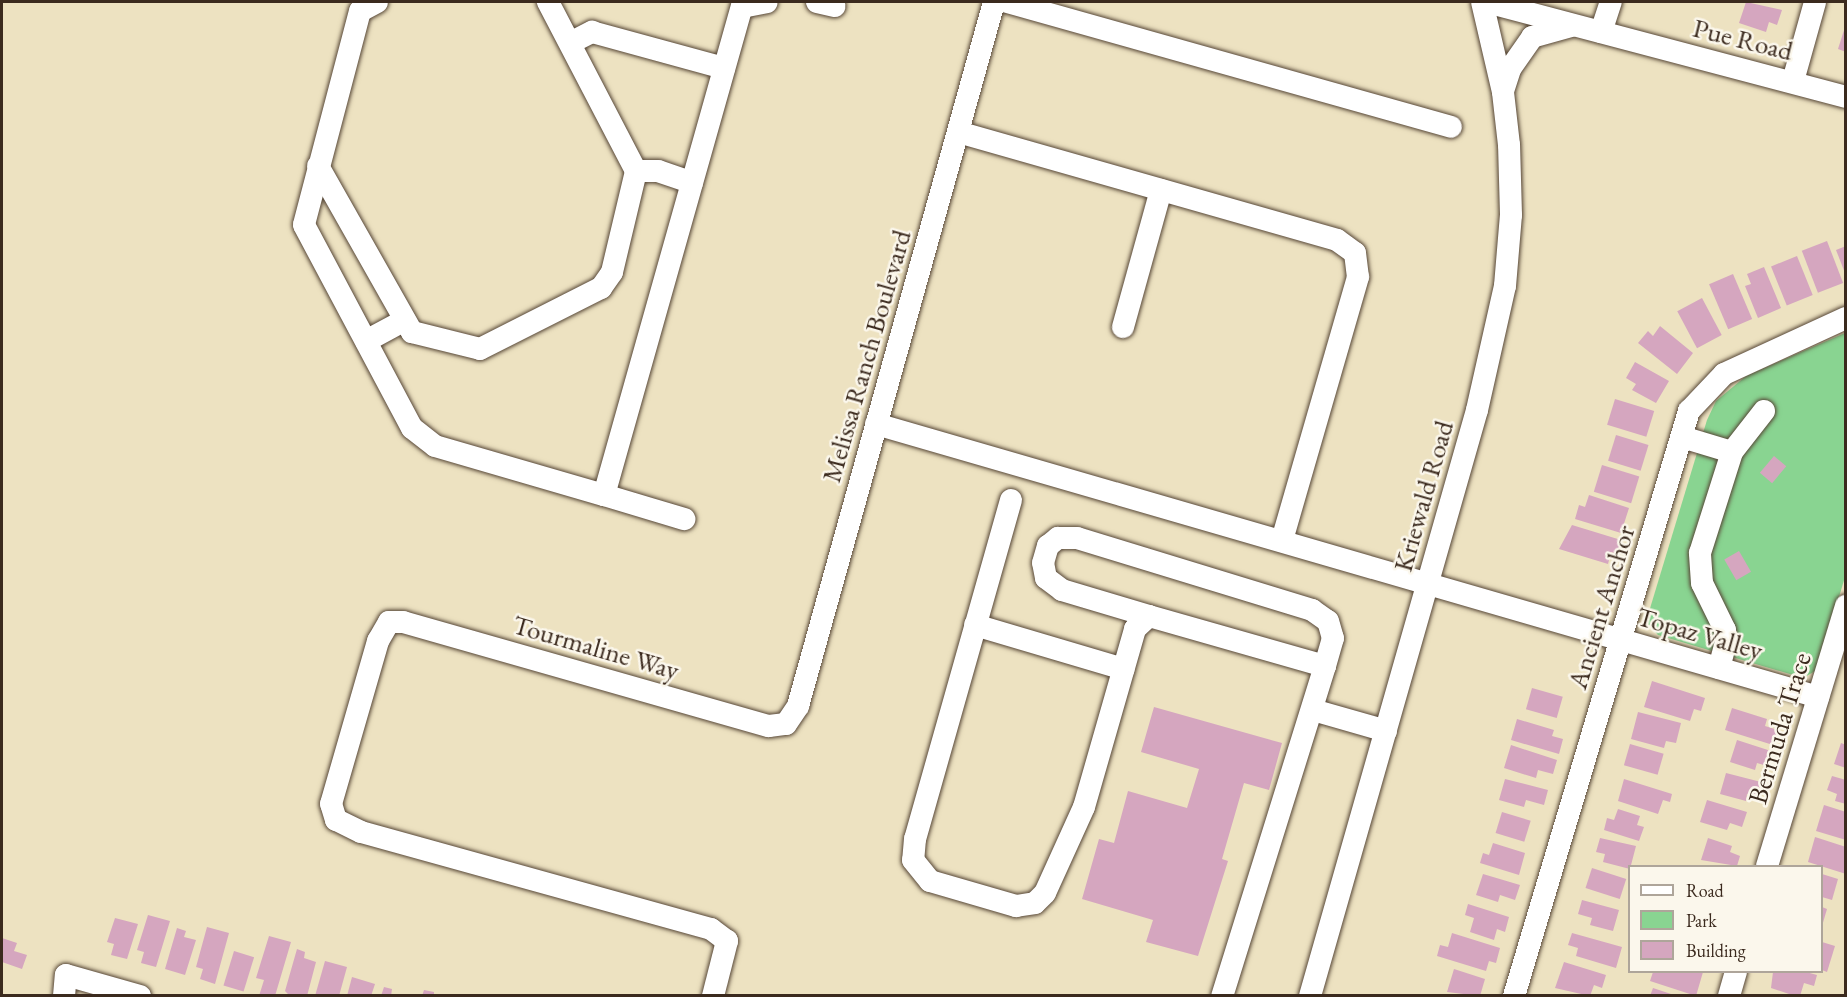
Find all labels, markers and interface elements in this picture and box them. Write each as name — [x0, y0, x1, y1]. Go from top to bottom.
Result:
street label: Pue Road — [1690, 11, 1796, 67]
street label: Melissa Ranch Boulevard — [814, 226, 918, 486]
street label: Kriewald Road — [1386, 417, 1460, 575]
street label: Ancient Anchor — [1561, 521, 1641, 693]
street label: Topaz Valley — [1633, 600, 1767, 666]
street label: Tourmaline Way — [509, 608, 683, 686]
street label: Bermuda Trace — [1741, 648, 1817, 808]
legend — [1628, 865, 1823, 973]
text: Road — [1686, 879, 1724, 902]
text: Park — [1686, 909, 1717, 932]
text: Building — [1686, 939, 1746, 962]

